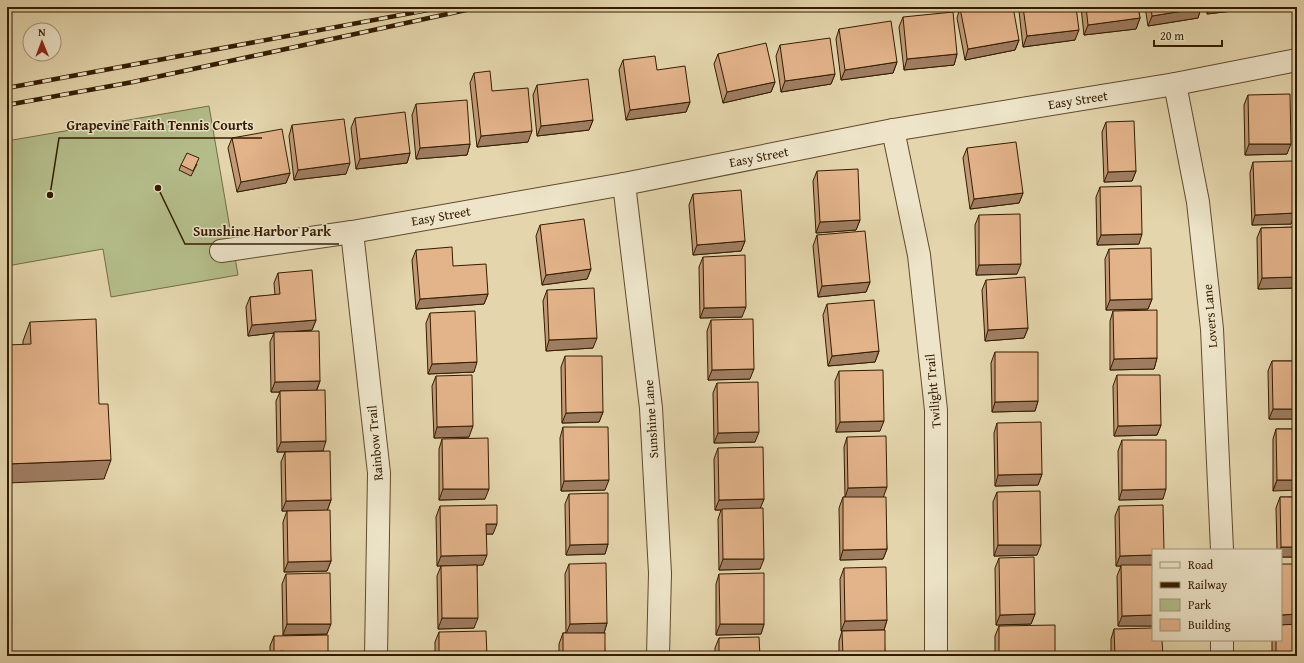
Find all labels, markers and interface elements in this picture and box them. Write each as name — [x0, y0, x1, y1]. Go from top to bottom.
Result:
north arrow — [22, 22, 62, 62]
scale bar — [1154, 22, 1222, 48]
text: N — [38, 24, 46, 40]
text: 20 m — [1160, 27, 1184, 44]
street label: Easy Street — [1047, 86, 1110, 114]
callout: Grapevine Faith Tennis Courts — [59, 112, 262, 138]
text: Grapevine Faith Tennis Courts — [66, 115, 254, 135]
street label: Easy Street — [728, 142, 791, 172]
street label: Easy Street — [410, 201, 473, 231]
callout: Sunshine Harbor Park — [185, 218, 339, 244]
text: Sunshine Harbor Park — [193, 221, 332, 241]
street label: Lovers Lane — [1198, 283, 1222, 349]
street label: Twilight Trail — [920, 353, 946, 429]
street label: Sunshine Lane — [639, 379, 663, 459]
street label: Rainbow Trail — [362, 404, 388, 482]
legend — [1152, 549, 1282, 641]
text: Road — [1188, 556, 1214, 573]
text: Railway — [1188, 576, 1227, 593]
text: Park — [1188, 596, 1212, 613]
text: Building — [1188, 616, 1231, 633]

